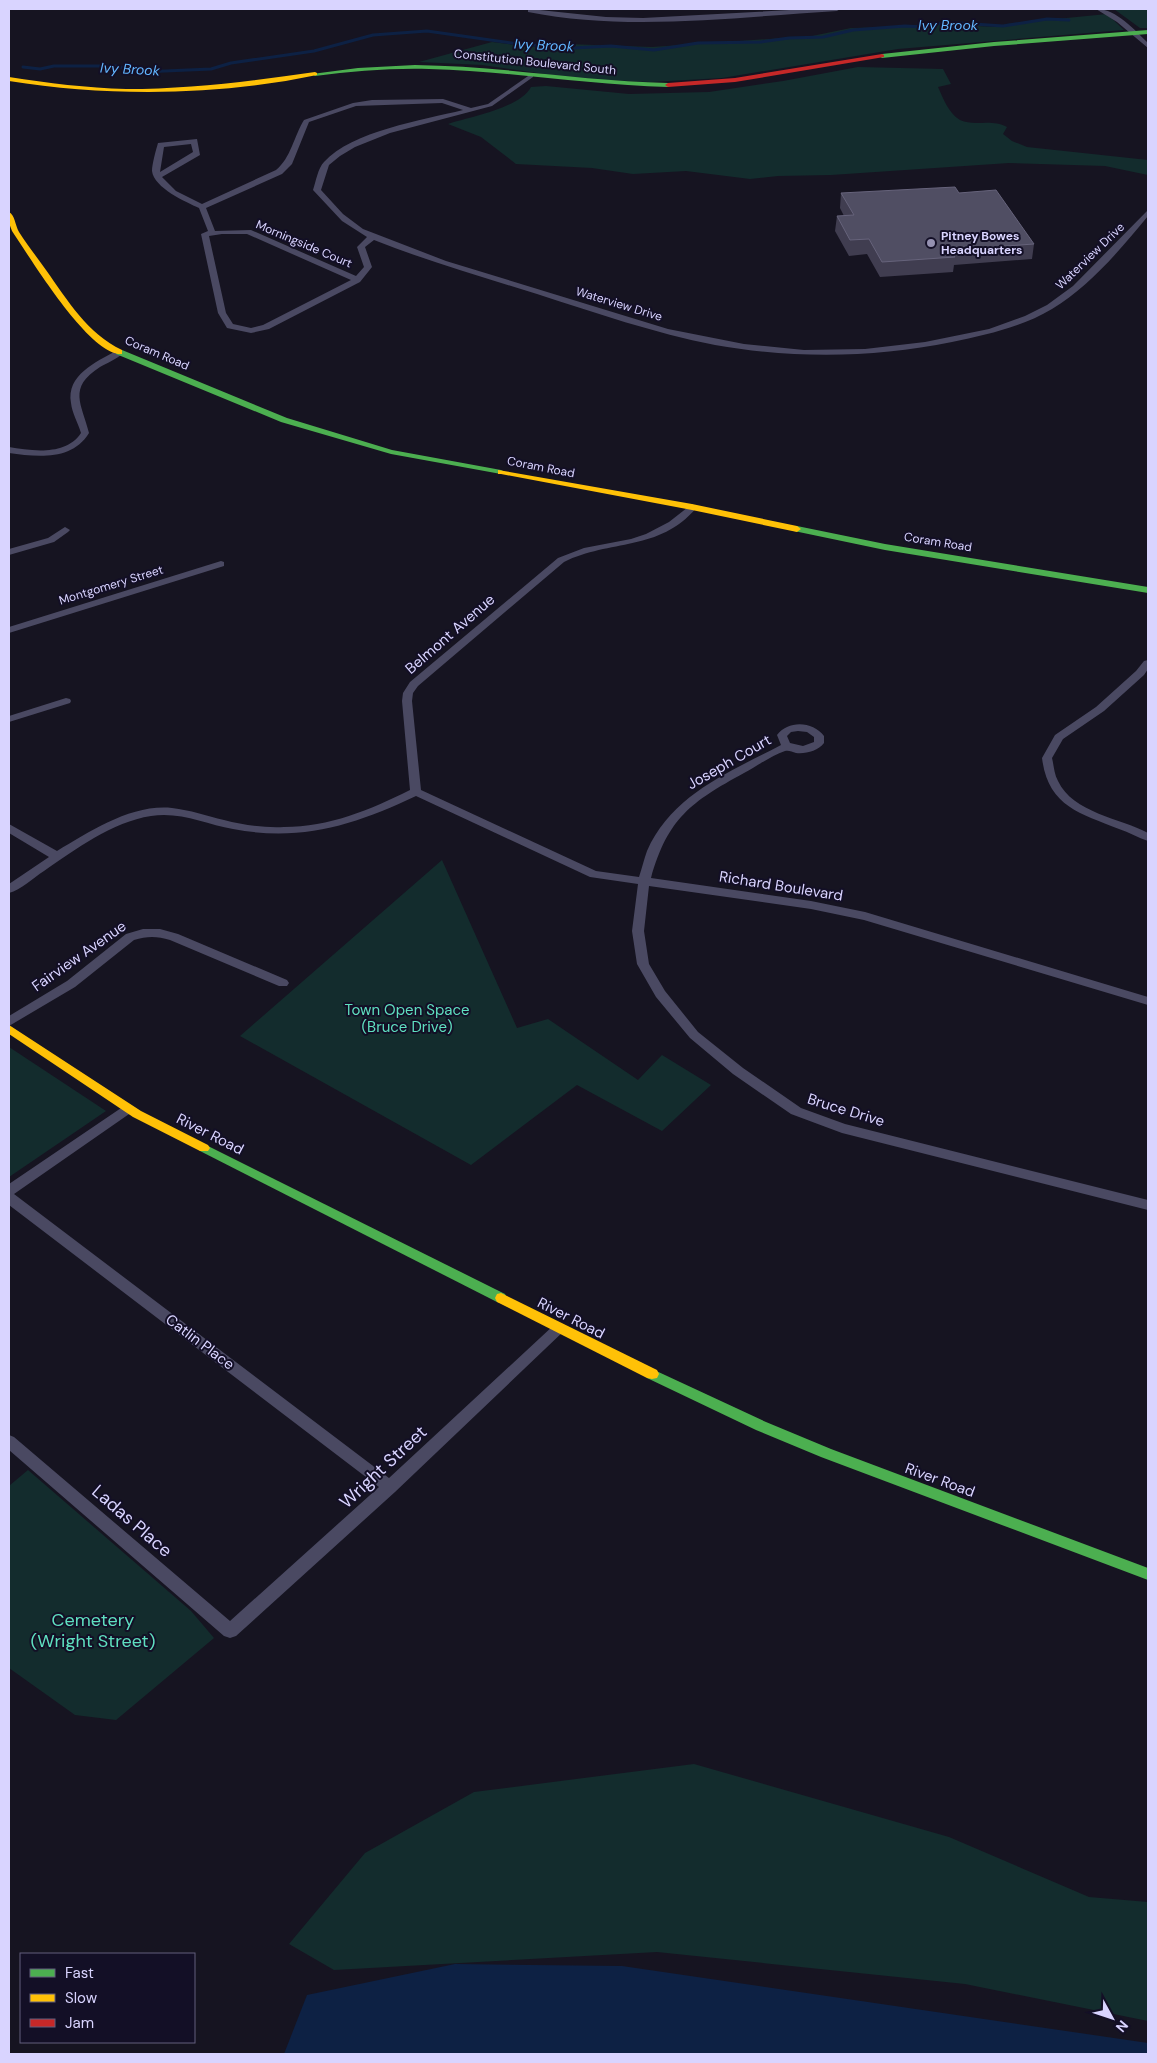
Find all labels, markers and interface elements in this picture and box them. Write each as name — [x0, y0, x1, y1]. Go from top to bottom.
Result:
water label: Ivy Brook — [918, 16, 979, 34]
water label: Ivy Brook — [514, 34, 575, 56]
street label: Constitution Boulevard South — [453, 46, 617, 78]
water label: Ivy Brook — [100, 58, 161, 80]
street label: Morningside Court — [253, 216, 355, 272]
street label: Waterview Drive — [1052, 219, 1128, 293]
place label: Pitney Bowes Headquarters — [941, 228, 1022, 258]
marker: Pitney Bowes Headquarters — [925, 237, 937, 249]
street label: Waterview Drive — [574, 283, 664, 325]
street label: Coram Road — [122, 332, 192, 374]
street label: Coram Road — [506, 453, 576, 481]
street label: Coram Road — [903, 529, 973, 555]
street label: Montgomery Street — [57, 561, 165, 608]
street label: Belmont Avenue — [401, 590, 499, 678]
street label: Joseph Court — [683, 730, 775, 794]
street label: Richard Boulevard — [718, 866, 844, 906]
street label: Fairview Avenue — [28, 916, 130, 996]
park label: Town Open Space (Bruce Drive) — [344, 1000, 470, 1037]
street label: Bruce Drive — [805, 1089, 887, 1131]
street label: River Road — [173, 1109, 247, 1159]
street label: River Road — [534, 1293, 608, 1343]
street label: Catlin Place — [161, 1310, 239, 1374]
street label: Wright Street — [334, 1420, 432, 1514]
street label: River Road — [902, 1458, 978, 1502]
street label: Ladas Place — [87, 1479, 177, 1563]
park label: Cemetery (Wright Street) — [31, 1608, 155, 1653]
legend — [20, 1953, 195, 2043]
text: Fast — [65, 1963, 94, 1983]
text: Slow — [65, 1988, 98, 2008]
north arrow — [1087, 1993, 1137, 2043]
text: Jam — [65, 2013, 94, 2033]
text: N — [1112, 2017, 1132, 2036]

